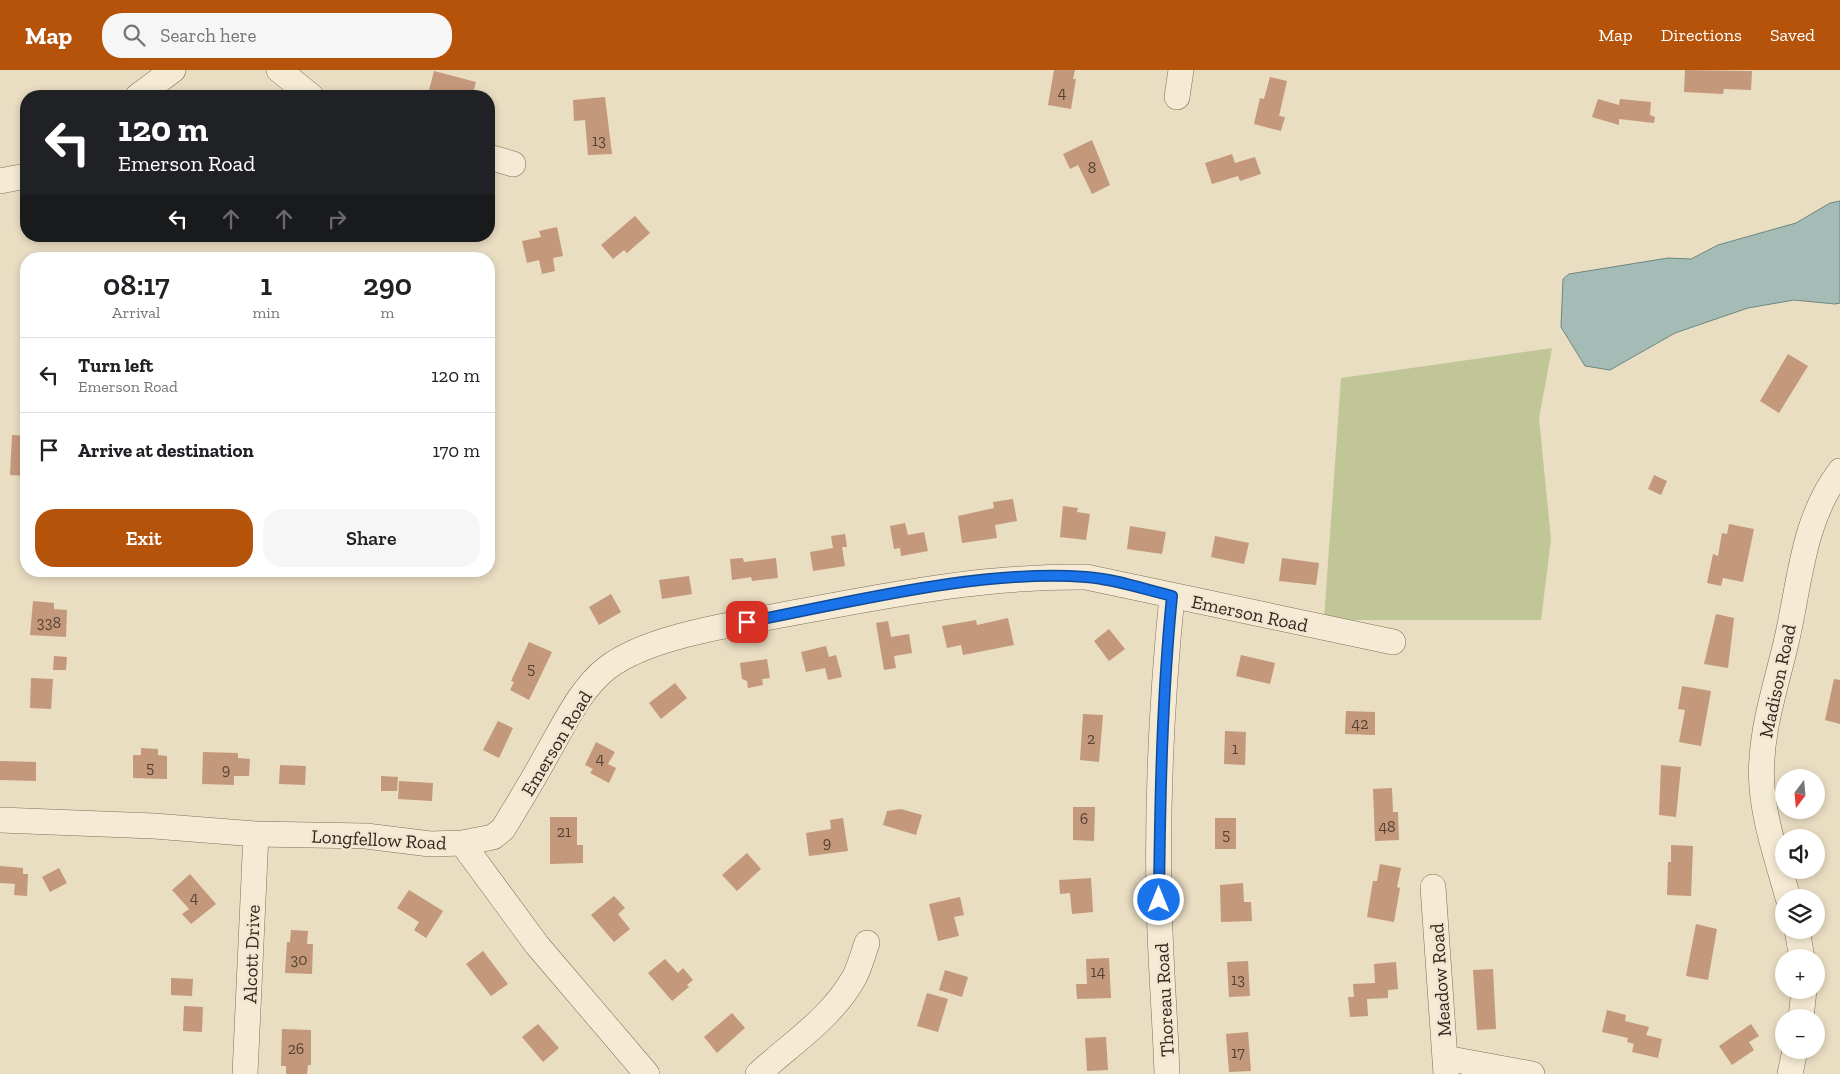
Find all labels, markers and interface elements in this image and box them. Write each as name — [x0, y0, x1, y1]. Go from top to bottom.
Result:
search box — [102, 13, 452, 58]
text: Map — [25, 21, 72, 50]
icon: search — [120, 21, 148, 49]
text: Search here — [160, 24, 257, 47]
text: Map — [1598, 24, 1633, 46]
text: Directions — [1661, 24, 1742, 46]
text: Saved — [1770, 24, 1815, 46]
house number: 4 — [1058, 83, 1067, 102]
text: 120 m — [118, 108, 208, 150]
icon: left — [35, 110, 100, 175]
house number: 13 — [592, 131, 606, 150]
text: Emerson Road — [118, 150, 255, 177]
house number: 8 — [1088, 158, 1096, 177]
icon: left — [164, 205, 192, 233]
icon: ahead — [217, 205, 245, 233]
icon: ahead — [270, 205, 298, 233]
icon: right — [323, 205, 351, 233]
text: 08:17 — [103, 267, 170, 303]
text: 1 — [260, 267, 272, 303]
text: 290 — [363, 267, 412, 303]
text: Arrival — [112, 303, 160, 322]
text: min — [252, 303, 280, 322]
text: m — [381, 303, 394, 322]
text: Turn left — [78, 354, 153, 377]
icon: left — [35, 361, 63, 389]
text: 120 m — [431, 364, 480, 387]
text: Emerson Road — [78, 377, 178, 396]
icon: arrive — [35, 436, 63, 464]
text: Arrive at destination — [78, 439, 254, 462]
text: 170 m — [432, 439, 480, 462]
button: Exit — [35, 509, 253, 567]
button: Share — [263, 509, 480, 567]
street label: Emerson Road — [1189, 590, 1311, 637]
pin — [726, 601, 768, 643]
icon: arrive — [733, 608, 761, 636]
house number: 338 — [37, 613, 61, 632]
street label: Madison Road — [1754, 622, 1801, 740]
house number: 5 — [527, 659, 535, 678]
street label: Emerson Road — [516, 686, 597, 800]
house number: 42 — [1352, 714, 1368, 733]
house number: 2 — [1087, 729, 1095, 748]
house number: 1 — [1232, 739, 1238, 758]
house number: 4 — [596, 749, 605, 768]
house number: 5 — [146, 758, 154, 777]
house number: 9 — [222, 760, 230, 779]
north arrow — [1775, 769, 1825, 819]
map controls — [1775, 769, 1825, 1059]
house number: 6 — [1080, 809, 1088, 828]
house number: 48 — [1378, 817, 1396, 836]
house number: 21 — [557, 822, 571, 841]
street label: Longfellow Road — [311, 824, 448, 855]
house number: 5 — [1222, 825, 1230, 844]
button: sound — [1775, 829, 1825, 879]
house number: 9 — [823, 833, 831, 852]
position arrow — [1132, 873, 1184, 925]
house number: 4 — [190, 888, 199, 907]
button: layers — [1775, 889, 1825, 939]
street label: Alcott Drive — [238, 904, 265, 1004]
street label: Meadow Road — [1425, 922, 1456, 1037]
street label: Thoreau Road — [1150, 942, 1179, 1058]
button: + — [1775, 949, 1825, 999]
house number: 30 — [290, 950, 308, 969]
house number: 14 — [1091, 962, 1106, 981]
house number: 13 — [1231, 970, 1245, 989]
button: − — [1775, 1009, 1825, 1059]
house number: 26 — [288, 1039, 304, 1058]
house number: 17 — [1231, 1043, 1245, 1062]

